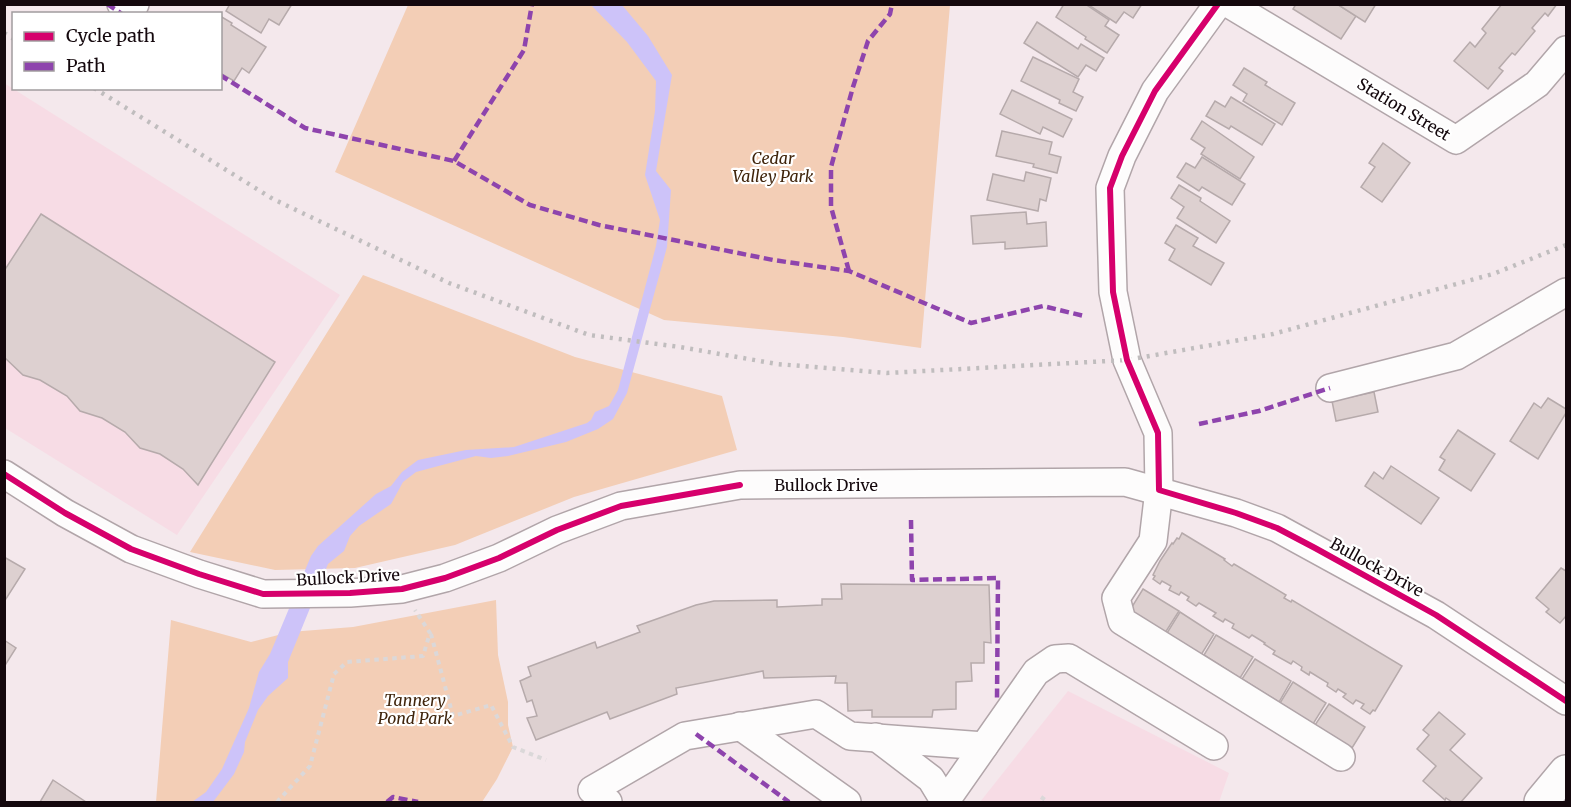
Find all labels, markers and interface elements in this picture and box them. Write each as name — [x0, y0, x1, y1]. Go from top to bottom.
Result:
legend — [12, 12, 222, 90]
text: Cycle path — [66, 24, 156, 47]
text: Path — [66, 54, 106, 77]
street label: Station Street — [1354, 73, 1455, 145]
park label: Cedar Valley Park — [733, 148, 814, 186]
street label: Bullock Drive — [774, 475, 878, 495]
street label: Bullock Drive — [1327, 533, 1427, 601]
street label: Bullock Drive — [296, 564, 400, 590]
park label: Tannery Pond Park — [378, 690, 452, 728]

